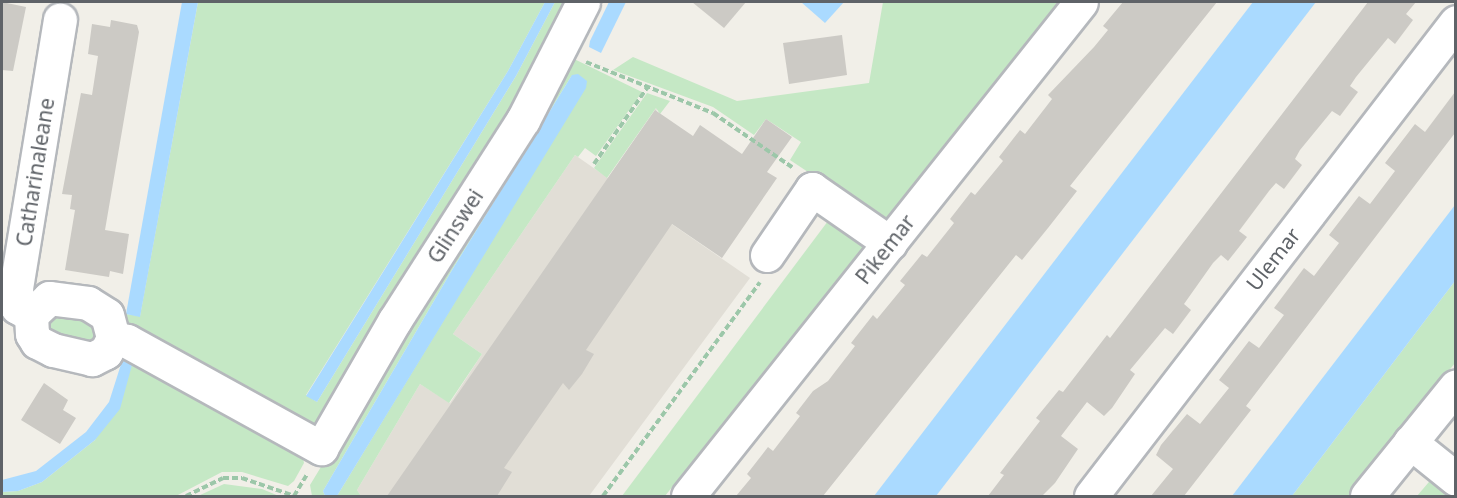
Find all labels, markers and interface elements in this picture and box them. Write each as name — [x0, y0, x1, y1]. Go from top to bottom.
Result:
street label: Catharinaleane — [11, 96, 59, 248]
street label: Glinswei — [422, 184, 488, 268]
street label: Pikemar — [850, 209, 920, 289]
street label: Ulemar — [1241, 223, 1305, 295]

